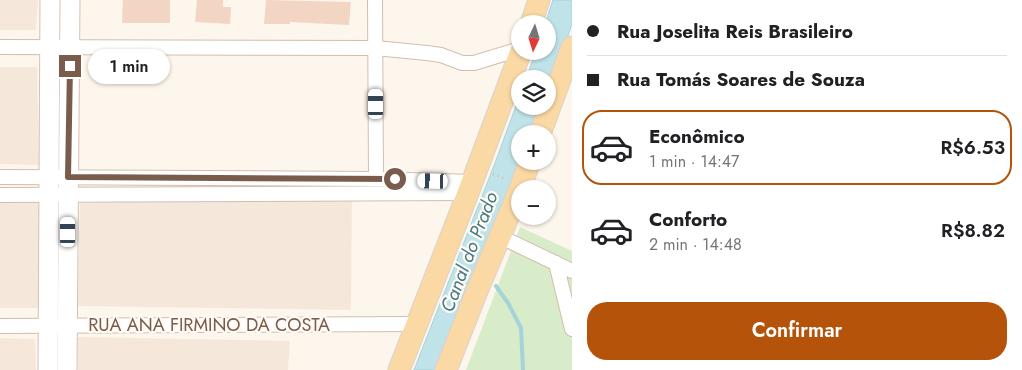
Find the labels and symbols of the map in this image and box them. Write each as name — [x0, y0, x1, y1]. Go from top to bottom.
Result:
north arrow — [511, 15, 556, 60]
callout: 1 min — [88, 48, 170, 84]
route end — [59, 55, 81, 77]
car — [368, 89, 383, 119]
route start — [384, 168, 406, 190]
car — [417, 173, 448, 189]
water label: Canal do Prado — [434, 188, 504, 316]
car — [60, 217, 75, 247]
street label: RUA ANA FIRMINO DA COSTA — [88, 312, 330, 338]

